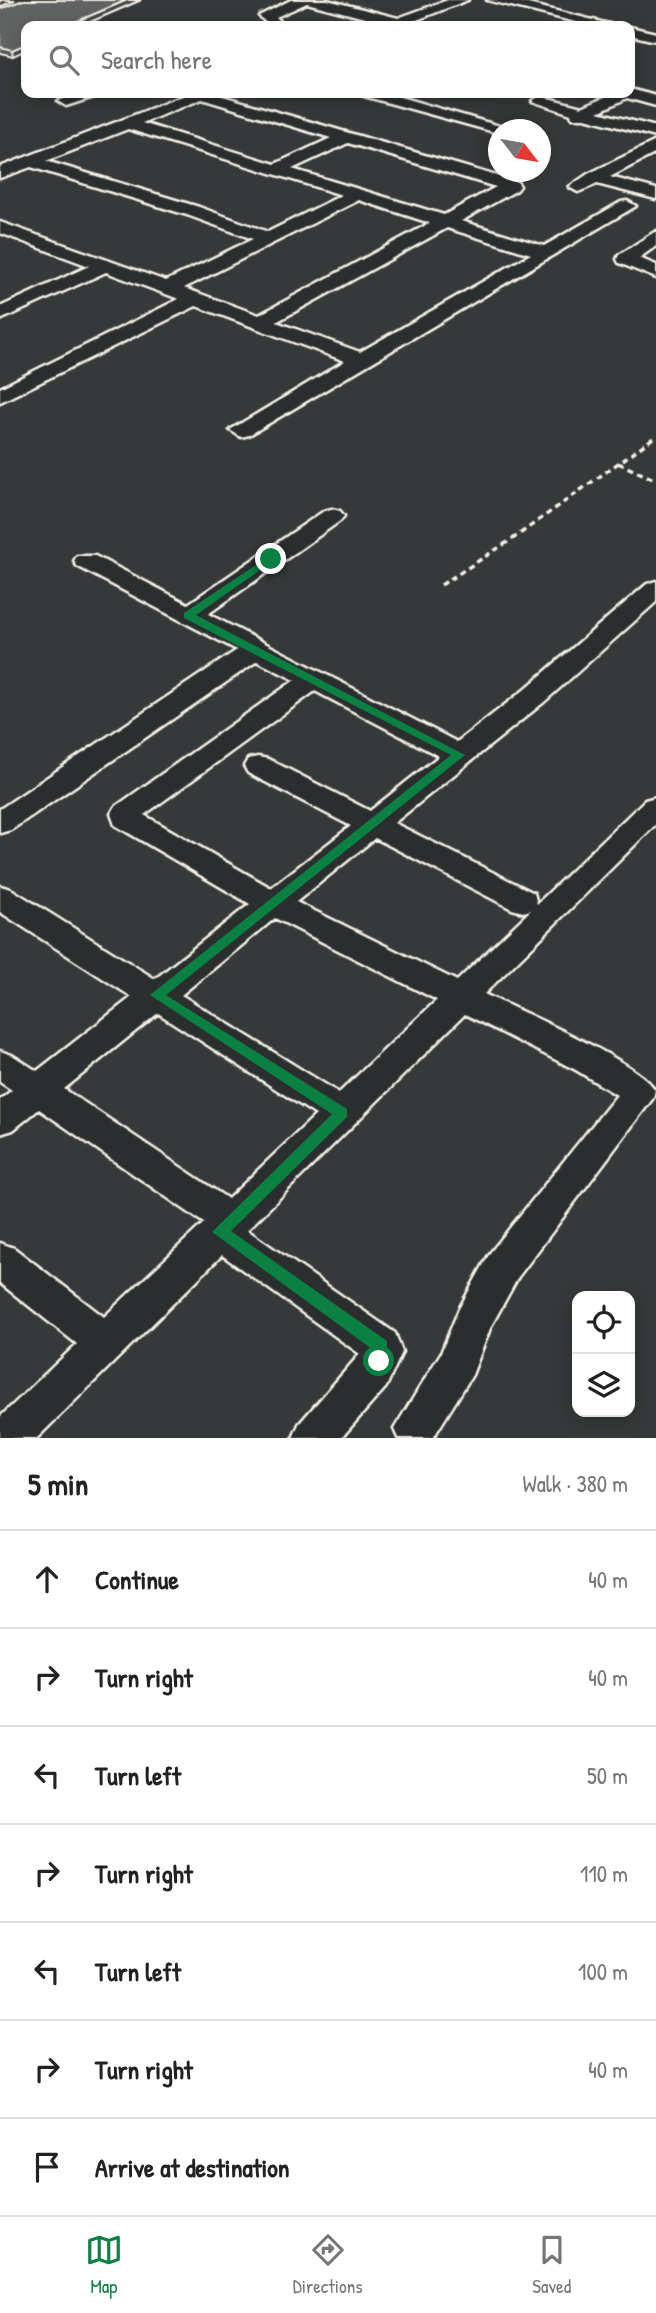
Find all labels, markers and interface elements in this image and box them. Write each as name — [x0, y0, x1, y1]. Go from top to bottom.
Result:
search box — [21, 21, 635, 98]
icon: search — [45, 41, 83, 79]
text: Search here — [101, 42, 212, 77]
north arrow — [488, 119, 551, 182]
route end — [255, 543, 286, 574]
map controls — [572, 1291, 635, 1417]
button: locate — [572, 1291, 635, 1354]
route start — [363, 1345, 394, 1376]
button: layers — [572, 1354, 635, 1417]
text: 5 min — [28, 1464, 88, 1504]
text: Walk · 380 m — [522, 1468, 628, 1499]
icon: ahead — [28, 1560, 66, 1598]
text: Continue — [95, 1562, 179, 1597]
text: 40 m — [588, 1564, 628, 1595]
icon: right — [28, 1658, 66, 1696]
text: Turn right — [95, 1660, 193, 1695]
text: 40 m — [588, 1662, 628, 1693]
icon: left — [28, 1756, 66, 1794]
text: Turn left — [95, 1758, 181, 1793]
text: 50 m — [587, 1760, 628, 1791]
icon: right — [28, 1854, 66, 1892]
text: Turn right — [95, 1856, 193, 1891]
text: 110 m — [580, 1858, 628, 1889]
icon: left — [28, 1952, 66, 1990]
text: Turn left — [95, 1954, 181, 1989]
text: 100 m — [578, 1956, 628, 1987]
icon: right — [28, 2050, 66, 2088]
text: Turn right — [95, 2052, 193, 2087]
text: 40 m — [588, 2054, 628, 2085]
icon: arrive — [28, 2148, 66, 2186]
text: Arrive at destination — [95, 2150, 290, 2185]
tab: Map — [85, 2231, 123, 2299]
tab: Directions — [293, 2231, 363, 2299]
tab: Saved — [532, 2231, 571, 2299]

